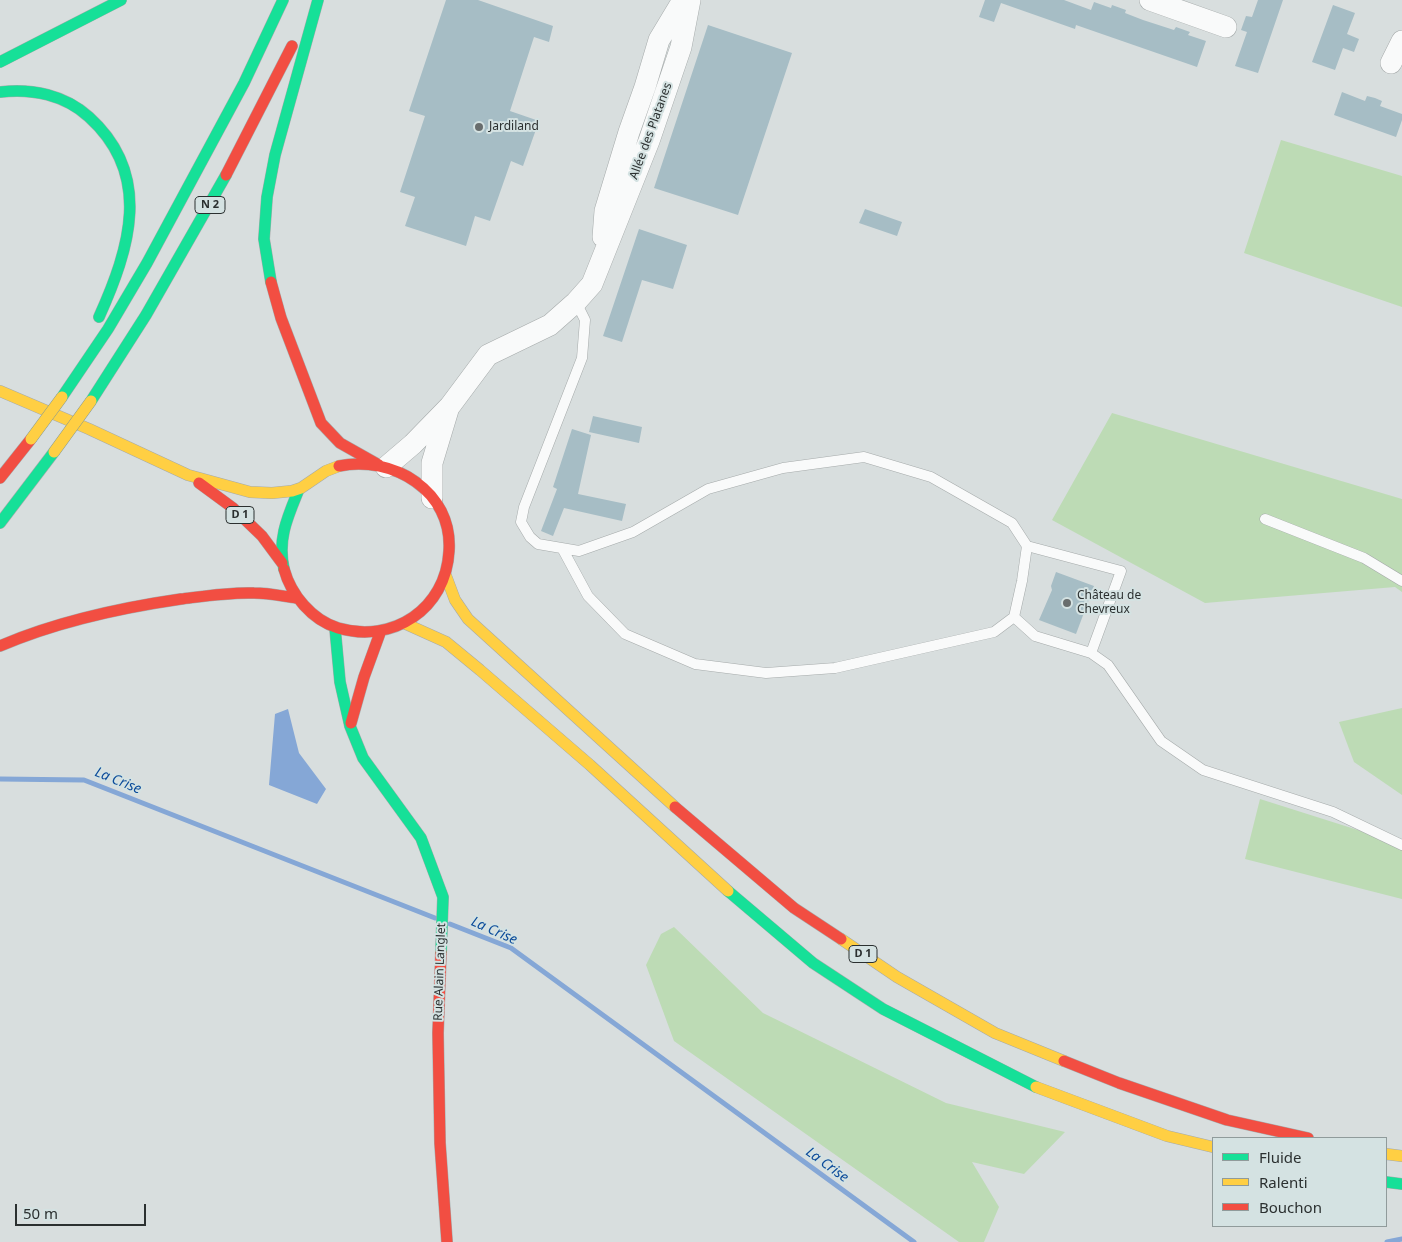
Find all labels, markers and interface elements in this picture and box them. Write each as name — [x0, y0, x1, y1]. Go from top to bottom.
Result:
street label: Allée des Platanes — [627, 81, 675, 181]
place label: Jardiland — [489, 120, 539, 134]
marker: Jardiland — [473, 121, 485, 133]
road number: N 2 — [195, 196, 225, 214]
road number: D 1 — [226, 506, 254, 524]
place label: Château de Chevreux — [1077, 589, 1141, 617]
marker: Château de Chevreux — [1061, 597, 1073, 609]
water label: La Crise — [92, 764, 144, 798]
water label: La Crise — [468, 913, 520, 949]
street label: Rue Alain Langlet — [431, 923, 449, 1021]
road number: D 1 — [849, 946, 877, 962]
legend — [1212, 1137, 1387, 1227]
water label: La Crise — [802, 1144, 852, 1186]
text: Fluide — [1259, 1147, 1301, 1167]
text: Ralenti — [1259, 1172, 1308, 1192]
scale bar — [18, 1194, 149, 1226]
text: Bouchon — [1259, 1197, 1322, 1217]
text: 50 m — [23, 1203, 58, 1223]

